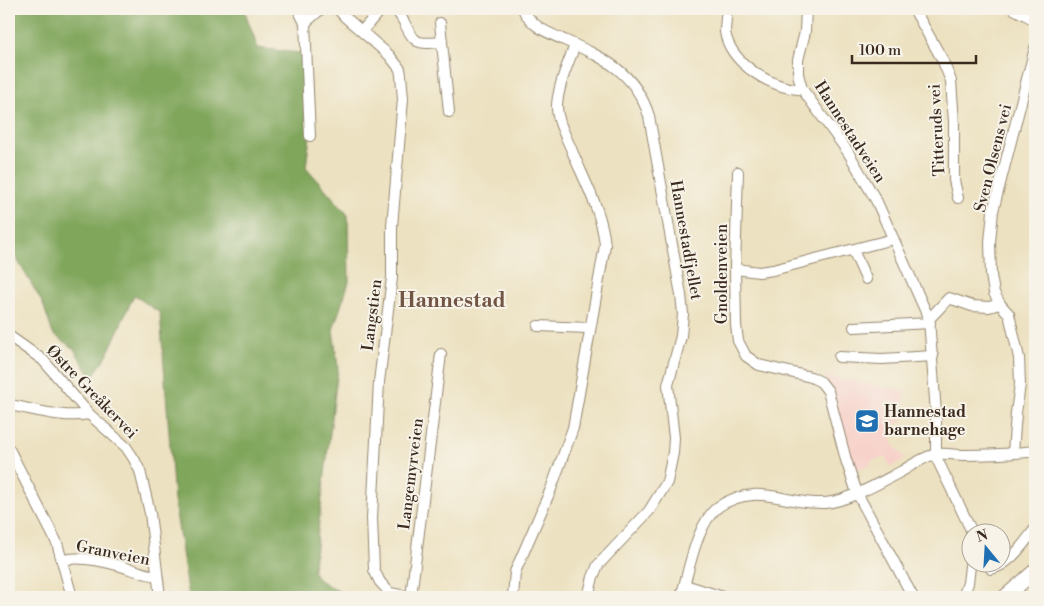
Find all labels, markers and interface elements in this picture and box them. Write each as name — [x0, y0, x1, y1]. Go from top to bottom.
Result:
scale bar — [852, 32, 975, 64]
text: 100 m — [859, 41, 901, 60]
street label: Hannestadveien — [810, 77, 891, 187]
street label: Titteruds vei — [925, 83, 949, 177]
street label: Sven Olsens vei — [970, 102, 1016, 214]
street label: Hannestadfjellet — [666, 179, 706, 302]
street label: Gnoldenveien — [712, 223, 732, 324]
street label: Langstien — [358, 277, 386, 352]
district label: Hannestad — [398, 288, 506, 314]
street label: Østre Greåkervei — [42, 341, 142, 443]
place label: Hannestad barnehage — [884, 402, 966, 440]
school or university icon: Hannestad barnehage — [854, 408, 880, 434]
street label: Langemyrveien — [394, 417, 428, 531]
north arrow — [962, 524, 1012, 574]
text: N — [974, 526, 990, 547]
street label: Granveien — [74, 536, 152, 570]

